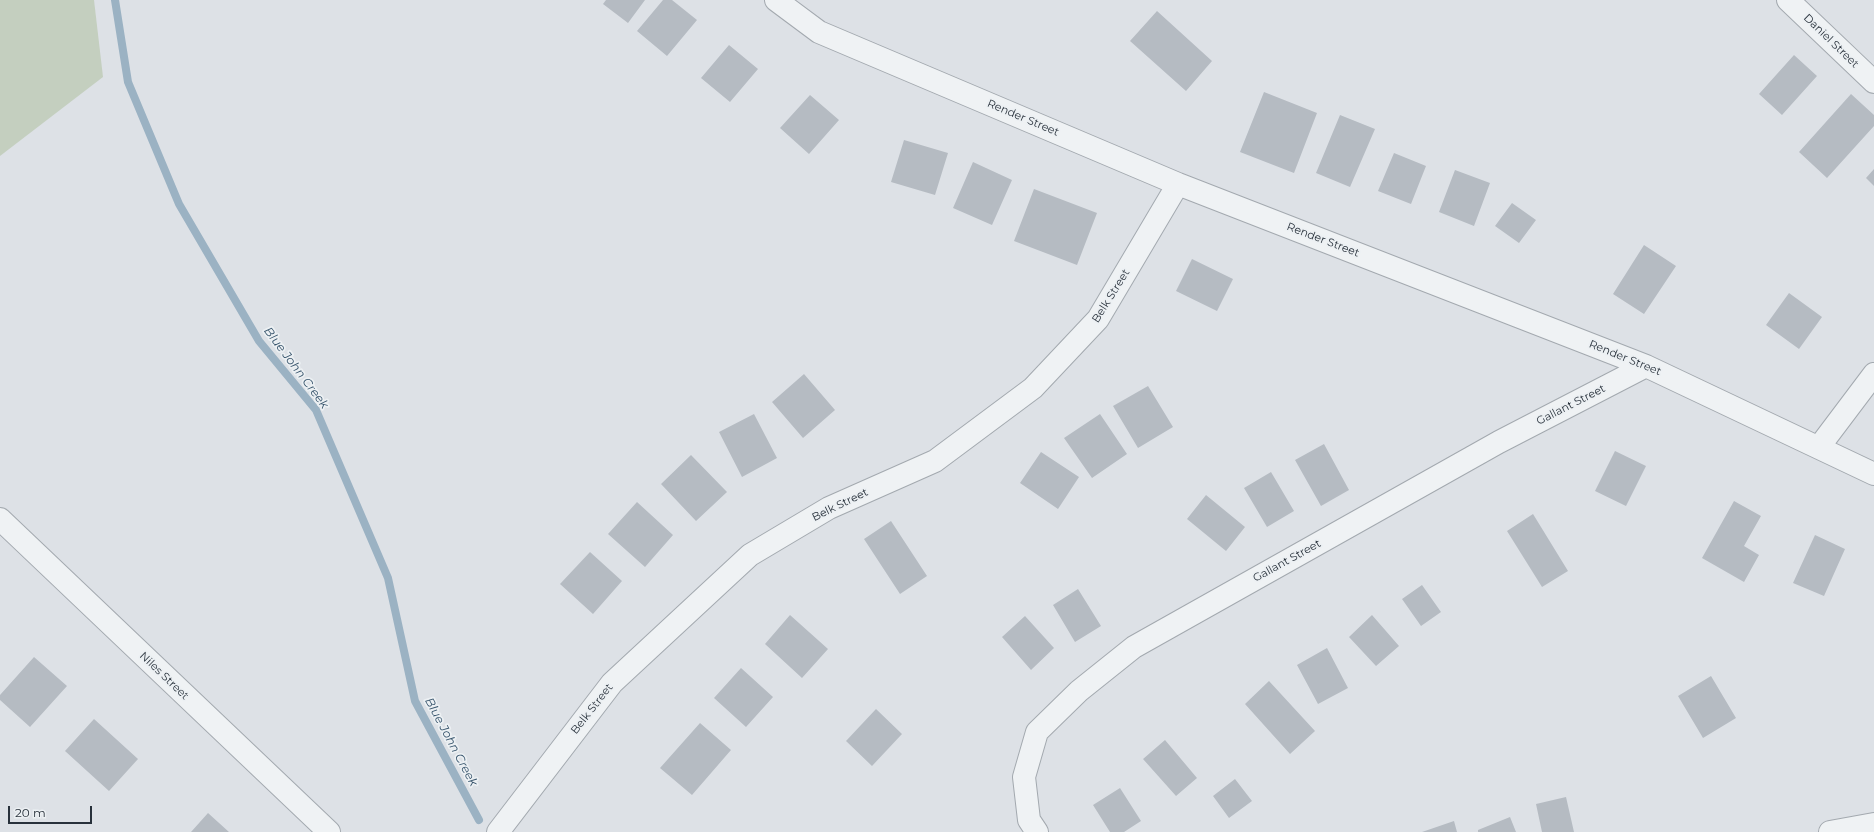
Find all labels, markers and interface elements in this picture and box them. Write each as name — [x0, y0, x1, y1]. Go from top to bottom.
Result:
street label: Daniel Street — [1801, 11, 1861, 71]
street label: Render Street — [985, 97, 1061, 139]
street label: Render Street — [1285, 220, 1361, 260]
street label: Belk Street — [1089, 267, 1133, 325]
water label: Blue John Creek — [261, 324, 331, 412]
street label: Render Street — [1587, 338, 1663, 378]
street label: Gallant Street — [1534, 382, 1608, 428]
street label: Belk Street — [810, 486, 870, 524]
street label: Gallant Street — [1251, 537, 1323, 585]
street label: Niles Street — [137, 649, 191, 703]
street label: Belk Street — [568, 681, 616, 737]
water label: Blue John Creek — [422, 695, 480, 789]
scale bar — [10, 798, 94, 824]
text: 20 m — [15, 805, 46, 820]

